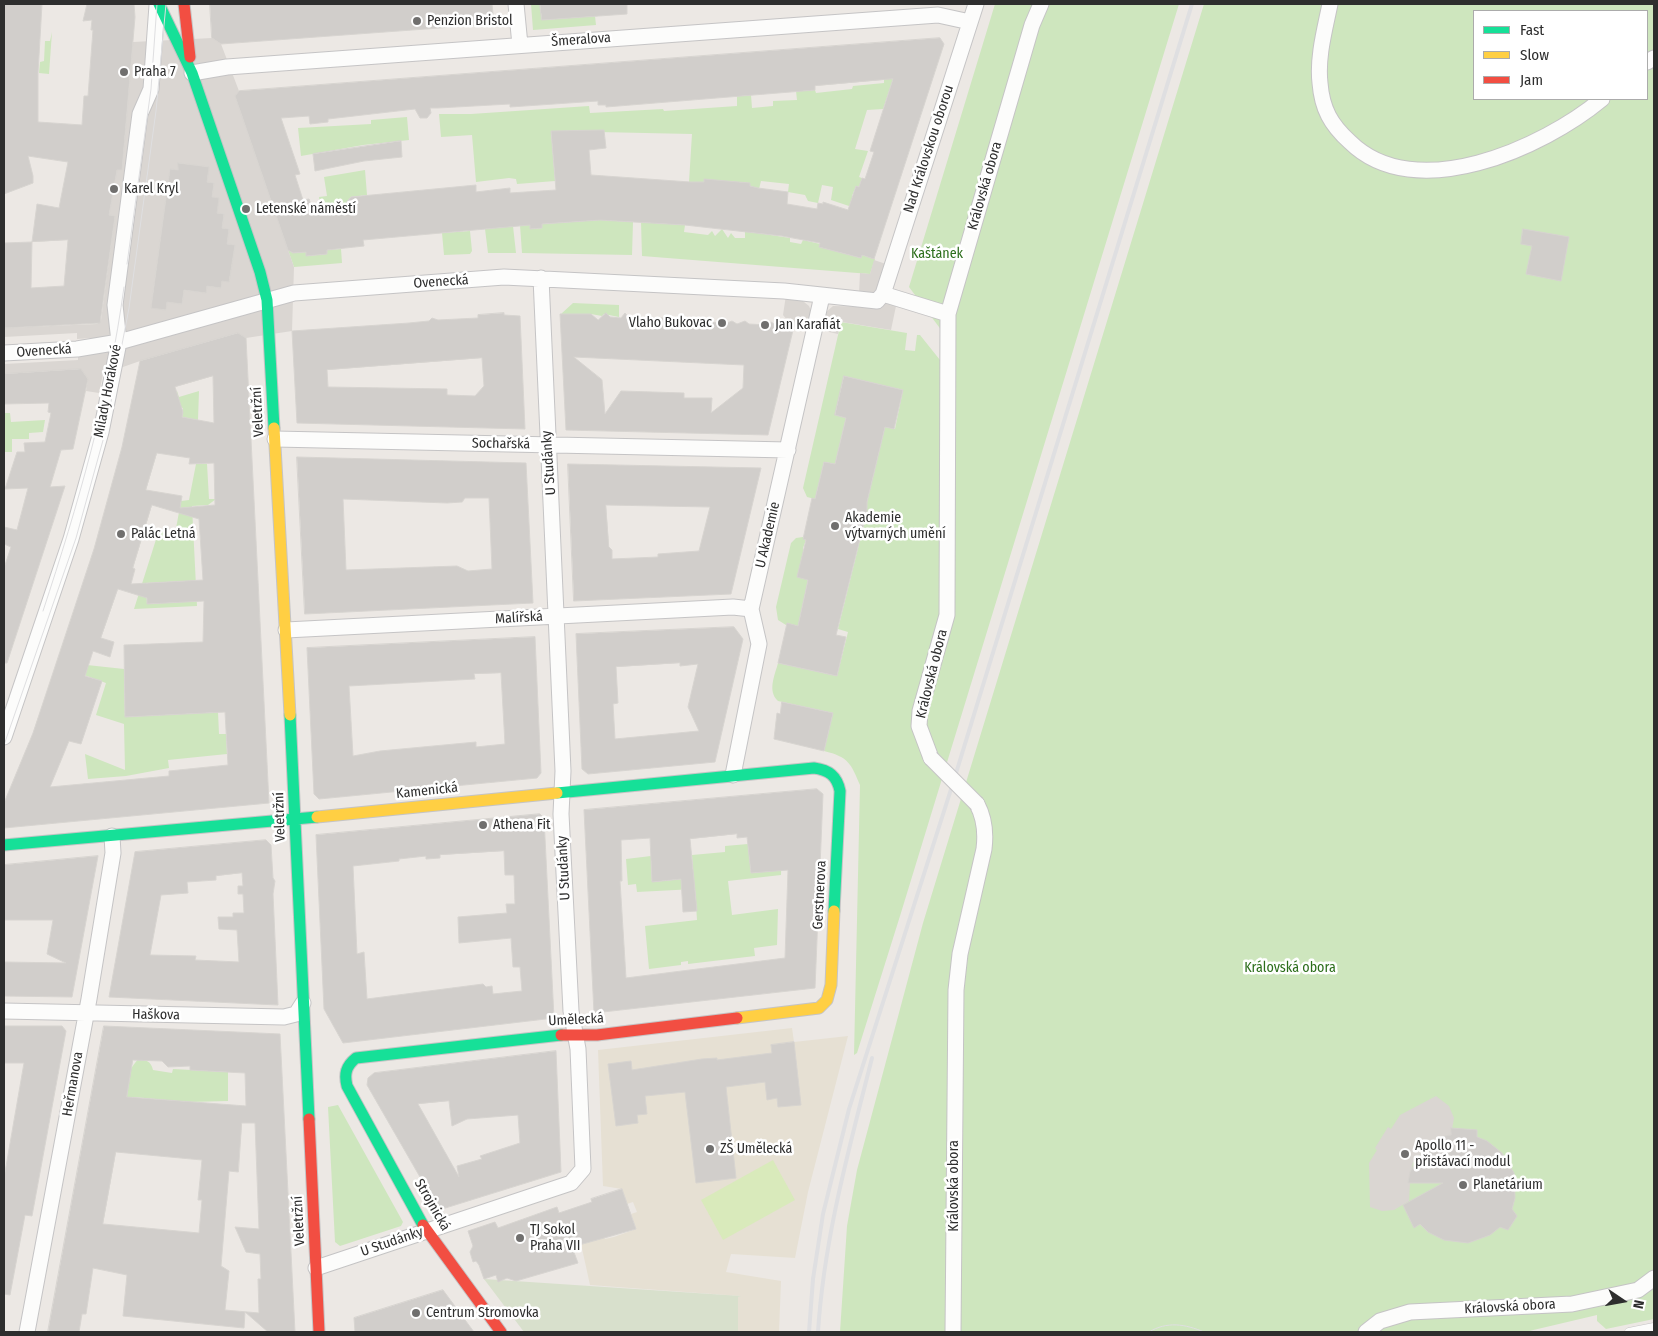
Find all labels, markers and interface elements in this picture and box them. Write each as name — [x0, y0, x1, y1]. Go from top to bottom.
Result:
legend — [1473, 10, 1648, 100]
place label: Penzion Bristol — [427, 13, 513, 29]
marker: Penzion Bristol — [411, 15, 423, 27]
text: Fast — [1520, 21, 1544, 39]
street label: Šmeralova — [551, 30, 611, 50]
text: Slow — [1520, 46, 1549, 64]
place label: Praha 7 — [134, 64, 176, 80]
marker: Praha 7 — [118, 66, 130, 78]
text: Jam — [1520, 71, 1543, 89]
street label: Nad Královskou oborou — [900, 83, 958, 215]
street label: Královská obora — [964, 140, 1006, 232]
place label: Karel Kryl — [124, 181, 179, 197]
marker: Karel Kryl — [108, 183, 120, 195]
place label: Letenské náměstí — [256, 201, 356, 217]
marker: Letenské náměstí — [240, 203, 252, 215]
park label: Kaštánek — [911, 246, 963, 262]
street label: Ovenecká — [413, 272, 469, 292]
place label: Vlaho Bukovac — [629, 315, 712, 331]
marker: Vlaho Bukovac — [716, 317, 728, 329]
place label: Jan Karafiát — [775, 317, 841, 333]
marker: Jan Karafiát — [759, 319, 771, 331]
street label: Ovenecká — [16, 341, 72, 361]
street label: Milady Horákové — [91, 343, 125, 439]
street label: Veletržní — [248, 387, 268, 437]
street label: U Studánky — [538, 430, 560, 496]
street label: Sochařská — [472, 435, 530, 453]
street label: U Akademie — [752, 500, 784, 570]
place label: Akademie výtvarných umění — [845, 510, 946, 542]
marker: Akademie výtvarných umění — [829, 520, 841, 532]
place label: Palác Letná — [131, 526, 196, 542]
marker: Palác Letná — [115, 528, 127, 540]
street label: Malířská — [495, 608, 543, 628]
street label: Královská obora — [913, 628, 951, 720]
street label: Kamenická — [395, 779, 459, 803]
street label: Veletržní — [271, 792, 289, 842]
place label: Athena Fit — [493, 817, 551, 833]
marker: Athena Fit — [477, 819, 489, 831]
street label: U Studánky — [554, 835, 574, 901]
street label: Gerstnerova — [810, 860, 830, 930]
park label: Královská obora — [1244, 960, 1336, 976]
street label: Haškova — [132, 1006, 180, 1024]
street label: Umělecká — [548, 1010, 604, 1030]
street label: Heřmanova — [59, 1050, 87, 1118]
place label: Apollo 11 - přistávací modul — [1415, 1138, 1510, 1170]
street label: Královská obora — [946, 1140, 962, 1232]
place label: ZŠ Umělecká — [720, 1141, 792, 1157]
marker: ZŠ Umělecká — [704, 1143, 716, 1155]
marker: Apollo 11 - přistávací modul — [1399, 1148, 1411, 1160]
street label: Strojnická — [410, 1176, 454, 1234]
place label: Planetárium — [1473, 1177, 1543, 1193]
marker: Planetárium — [1457, 1179, 1469, 1191]
street label: Veletržní — [289, 1196, 309, 1246]
place label: TJ Sokol Praha VII — [530, 1222, 580, 1254]
street label: U Studánky — [359, 1223, 425, 1261]
marker: TJ Sokol Praha VII — [514, 1232, 526, 1244]
north arrow — [1598, 1276, 1648, 1326]
street label: Královská obora — [1464, 1296, 1556, 1318]
text: N — [1629, 1298, 1647, 1310]
place label: Centrum Stromovka — [426, 1305, 539, 1321]
marker: Centrum Stromovka — [410, 1307, 422, 1319]

